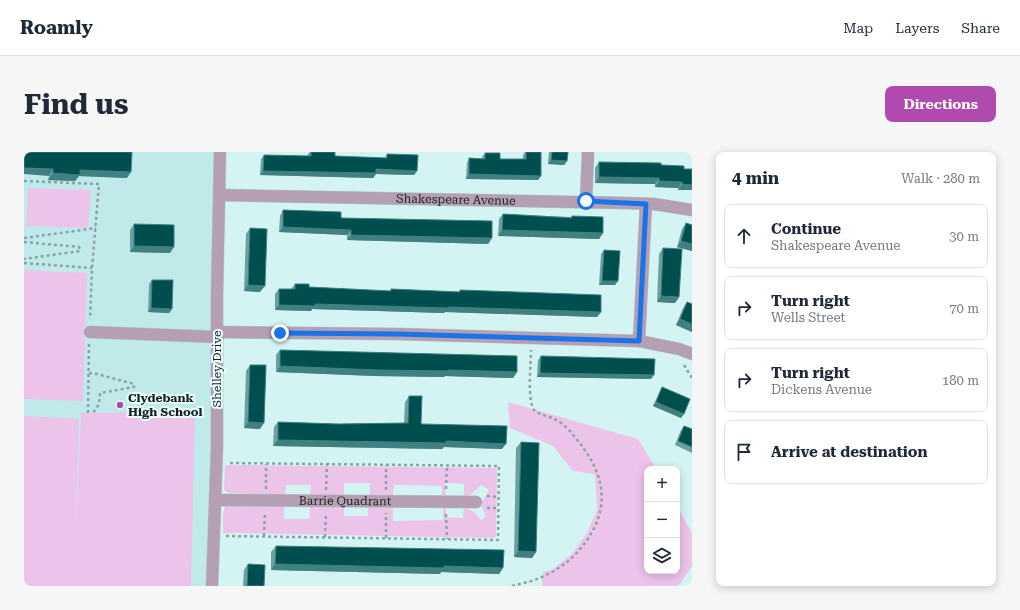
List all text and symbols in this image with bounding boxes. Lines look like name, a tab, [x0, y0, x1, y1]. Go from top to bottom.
text: Roamly	[20, 16, 93, 39]
text: Map	[843, 20, 873, 36]
text: Layers	[895, 20, 939, 36]
text: Share	[961, 20, 1000, 36]
button: Directions	[885, 86, 996, 122]
text: Find us	[24, 88, 128, 121]
text: 4 min	[732, 168, 779, 188]
text: Walk · 280 m	[901, 171, 980, 186]
street label: Shakespeare Avenue	[396, 191, 516, 208]
route start	[577, 192, 595, 210]
text: Continue	[771, 220, 841, 238]
icon: ahead	[733, 225, 755, 247]
text: 30 m	[949, 229, 979, 244]
text: Shakespeare Avenue	[771, 238, 901, 253]
text: Turn right	[771, 292, 850, 310]
icon: right	[733, 297, 755, 319]
text: 70 m	[949, 301, 979, 316]
text: Wells Street	[771, 310, 845, 325]
route end	[271, 324, 289, 342]
street label: Shelley Drive	[210, 330, 224, 408]
text: Turn right	[771, 364, 850, 382]
icon: right	[733, 369, 755, 391]
text: 180 m	[942, 373, 979, 388]
text: Dickens Avenue	[771, 382, 872, 397]
place label: Clydebank High School	[128, 391, 203, 419]
marker: Clydebank High School	[115, 400, 125, 410]
icon: arrive	[733, 441, 755, 463]
text: Arrive at destination	[771, 443, 927, 461]
map controls	[644, 466, 680, 574]
button: +	[644, 466, 680, 502]
street label: Barrie Quadrant	[299, 494, 392, 508]
button: −	[644, 502, 680, 538]
button: layers	[644, 538, 680, 574]

